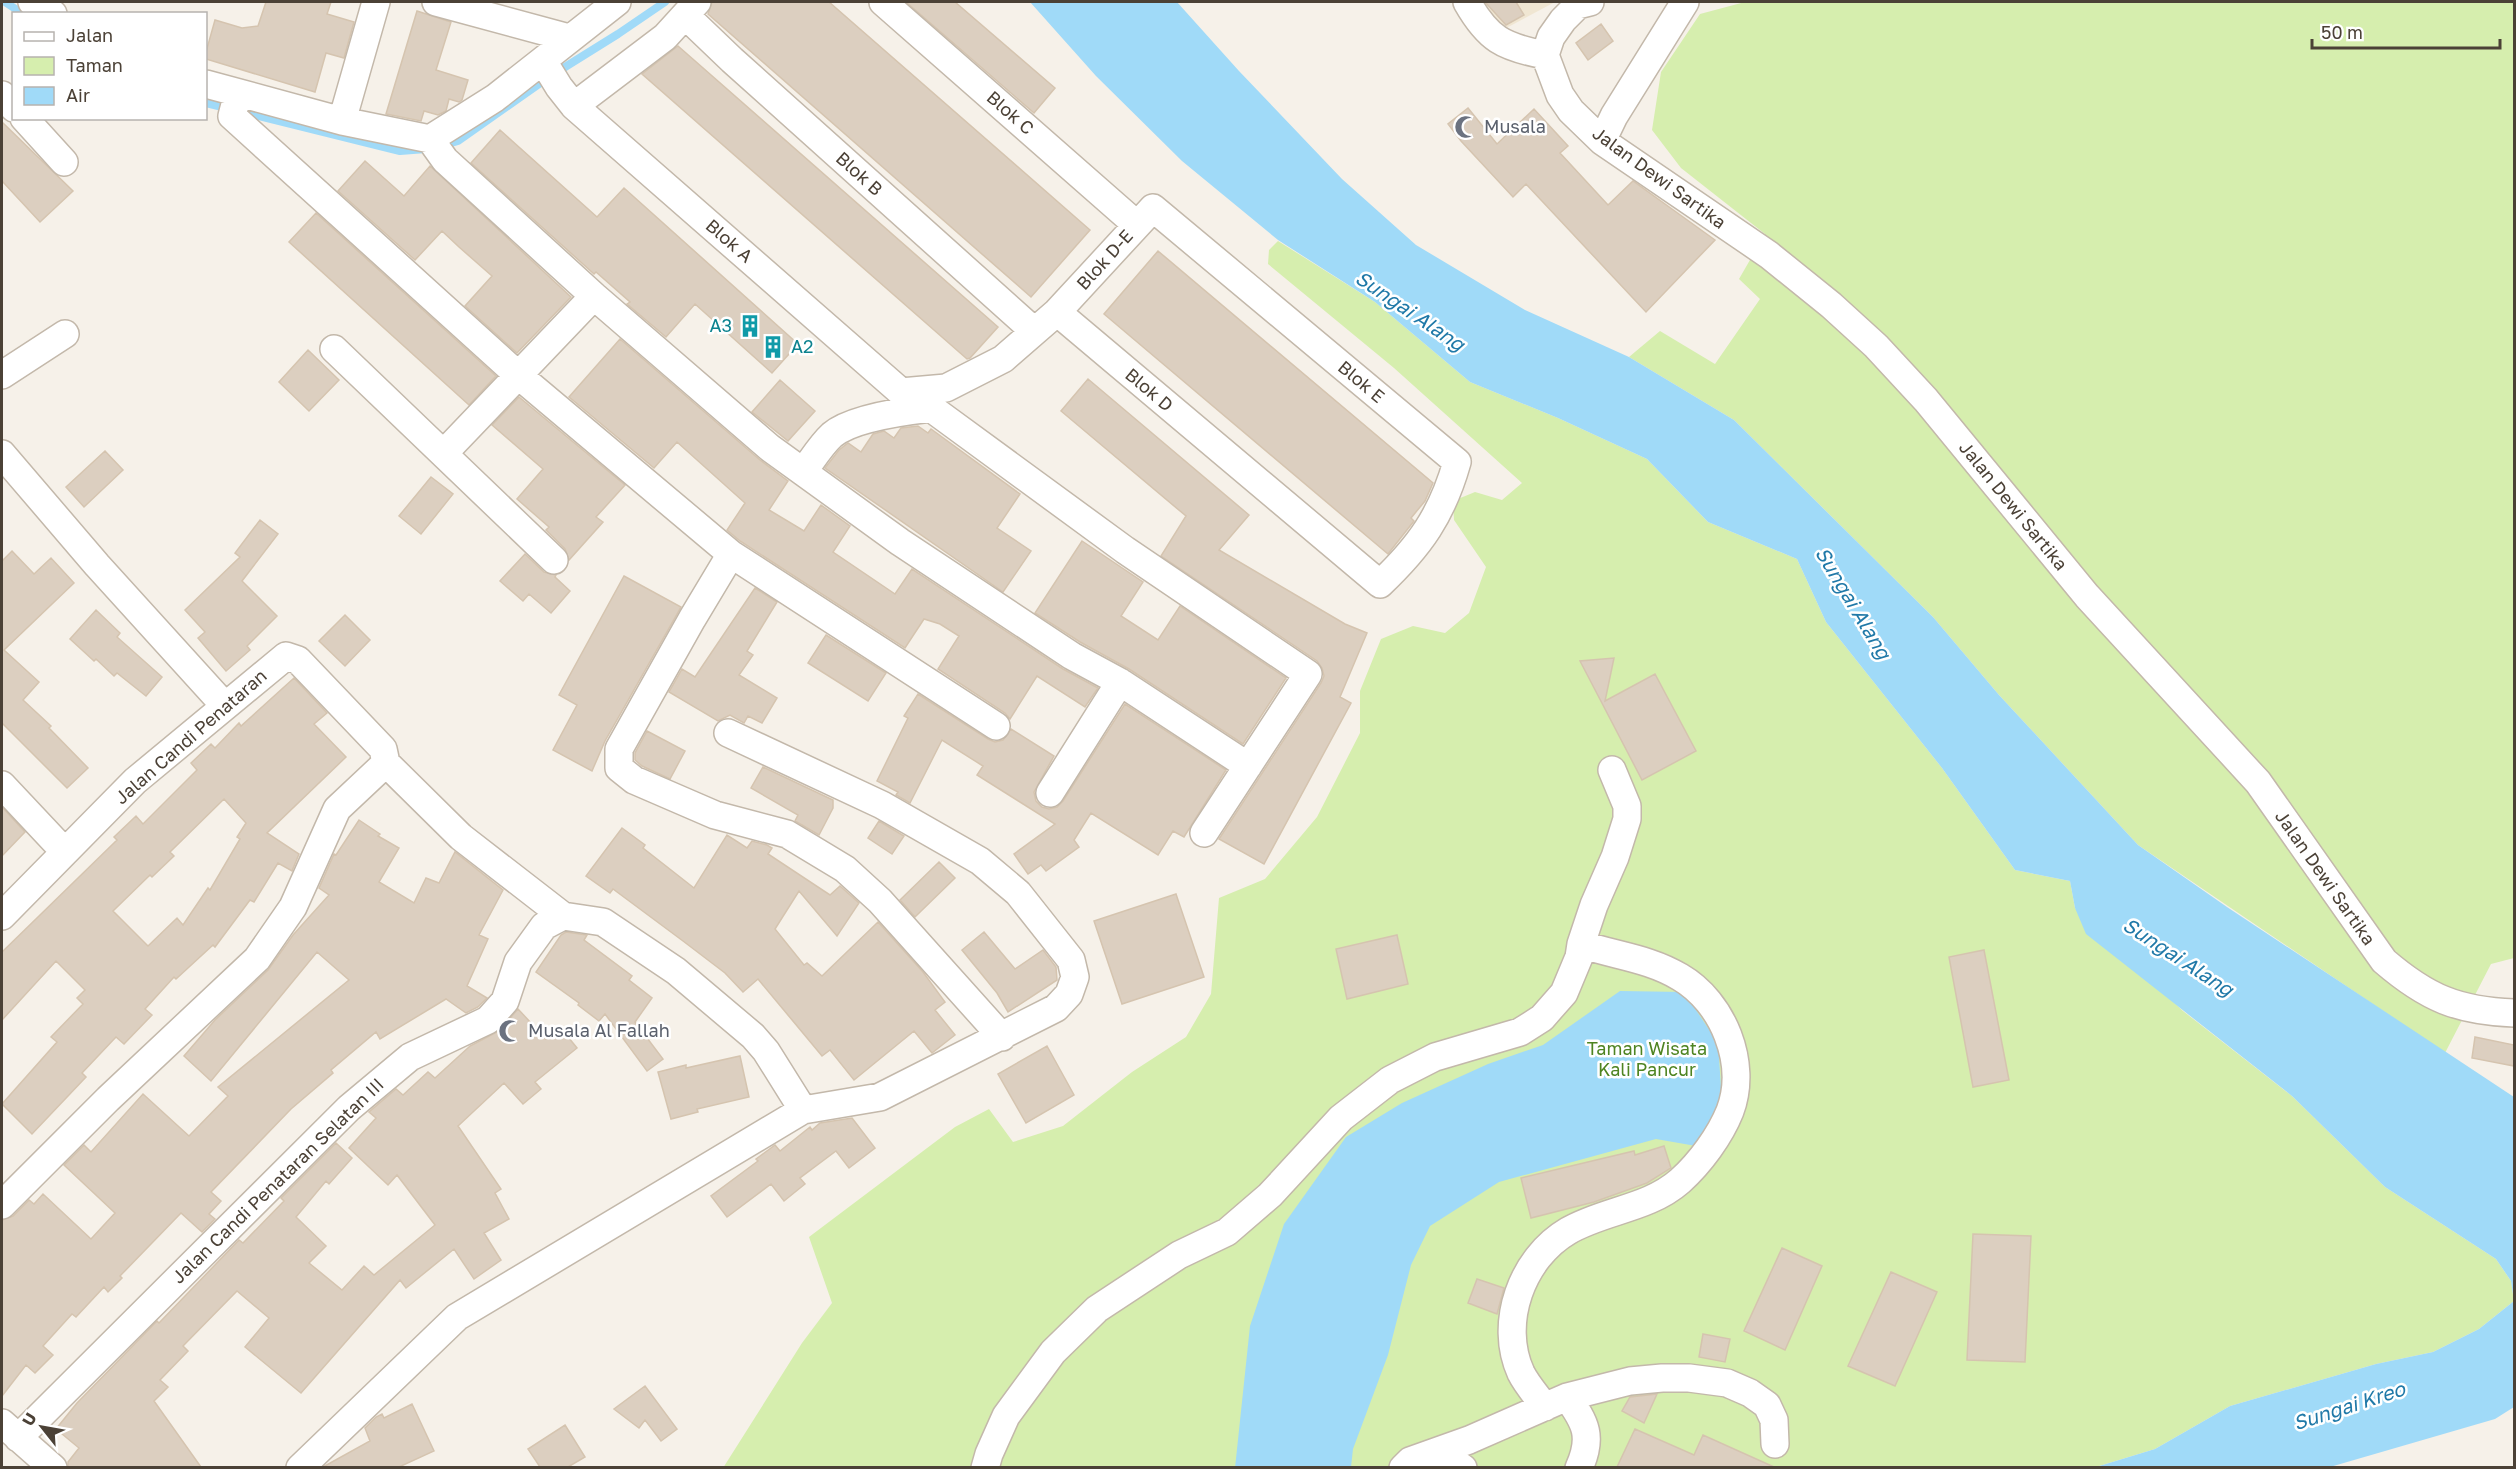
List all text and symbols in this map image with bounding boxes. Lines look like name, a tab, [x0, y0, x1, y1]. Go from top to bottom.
legend	[12, 12, 207, 120]
scale bar	[2312, 12, 2500, 50]
text: 50 m	[2321, 21, 2363, 43]
text: Jalan	[66, 24, 113, 46]
text: Taman	[66, 54, 123, 76]
text: Air	[66, 84, 90, 106]
street label: Blok C	[983, 86, 1039, 139]
mosque icon: Musala	[1453, 114, 1479, 140]
place label: Musala	[1484, 115, 1546, 137]
street label: Jalan Dewi Sartika	[1589, 121, 1731, 233]
street label: Blok B	[832, 147, 888, 200]
street label: Blok A	[702, 214, 758, 267]
street label: Blok D-E	[1071, 225, 1137, 294]
water label: Sungai Alang	[1351, 265, 1471, 357]
building icon: A3	[737, 313, 763, 339]
place label: A3	[709, 314, 732, 336]
building icon: A2	[760, 334, 786, 360]
place label: A2	[791, 335, 814, 357]
street label: Blok E	[1334, 355, 1389, 407]
street label: Blok D	[1121, 363, 1178, 416]
street label: Jalan Dewi Sartika	[1955, 436, 2073, 574]
water label: Sungai Alang	[1810, 542, 1898, 665]
street label: Jalan Candi Penataran	[110, 664, 271, 808]
street label: Jalan Dewi Sartika	[2271, 806, 2381, 949]
water label: Sungai Alang	[2118, 912, 2240, 1002]
mosque icon: Musala Al Fallah	[497, 1018, 523, 1044]
place label: Musala Al Fallah	[528, 1019, 670, 1041]
park label: Taman Wisata Kali Pancur	[1587, 1037, 1707, 1080]
street label: Jalan Candi Penataran Selatan III	[167, 1073, 388, 1288]
water label: Sungai Kreo	[2290, 1375, 2409, 1435]
north arrow	[12, 1397, 72, 1457]
text: U	[18, 1409, 41, 1429]

